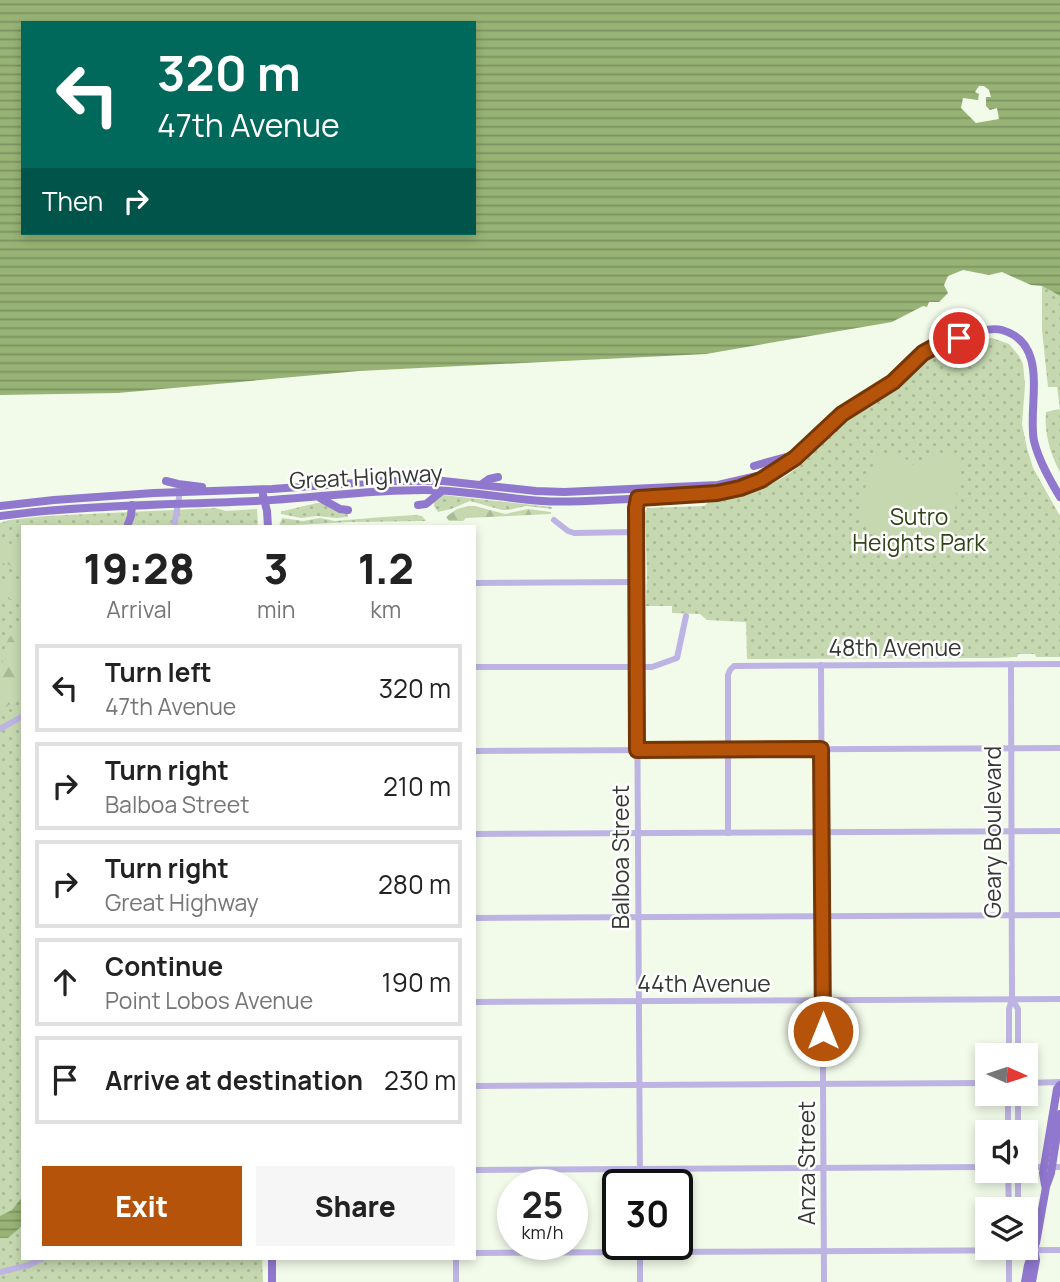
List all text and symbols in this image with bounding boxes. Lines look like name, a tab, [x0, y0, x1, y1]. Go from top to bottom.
text: 320 m	[157, 39, 301, 106]
icon: left	[42, 49, 133, 140]
text: 47th Avenue	[157, 103, 340, 147]
icon: right	[117, 182, 155, 220]
text: Then	[42, 183, 103, 219]
pin	[929, 308, 989, 368]
icon: arrive	[940, 319, 978, 357]
street label: Great Highway	[288, 456, 444, 496]
park label: Sutro Heights Park	[852, 500, 986, 558]
text: 19:28	[83, 539, 195, 597]
text: 3	[264, 539, 289, 597]
text: 1.2	[358, 539, 414, 597]
text: Arrival	[106, 593, 172, 625]
text: min	[257, 593, 296, 625]
text: km	[370, 593, 401, 625]
street label: 48th Avenue	[828, 631, 962, 663]
text: Turn left	[105, 654, 212, 690]
icon: left	[46, 669, 84, 707]
text: 320 m	[379, 670, 451, 706]
text: 47th Avenue	[105, 690, 236, 722]
street label: Geary Boulevard	[976, 746, 1008, 918]
text: Turn right	[105, 752, 229, 788]
icon: right	[46, 767, 84, 805]
text: 210 m	[383, 768, 451, 804]
street label: Balboa Street	[604, 785, 636, 929]
text: Balboa Street	[105, 788, 249, 820]
text: Turn right	[105, 850, 229, 886]
icon: right	[46, 865, 84, 903]
text: 280 m	[378, 866, 451, 902]
text: Great Highway	[105, 886, 259, 918]
text: Continue	[105, 948, 223, 984]
icon: ahead	[46, 963, 84, 1001]
text: 190 m	[382, 964, 451, 1000]
street label: 44th Avenue	[637, 967, 771, 999]
text: Point Lobos Avenue	[105, 984, 313, 1016]
position arrow	[786, 994, 860, 1068]
north arrow	[975, 1043, 1038, 1106]
map controls	[975, 1043, 1038, 1260]
icon: arrive	[46, 1061, 84, 1099]
text: Arrive at destination	[105, 1062, 363, 1098]
text: 230 m	[384, 1062, 456, 1098]
street label: Anza Street	[790, 1101, 822, 1225]
button: sound	[975, 1120, 1038, 1183]
button: Exit	[42, 1166, 242, 1246]
button: Share	[256, 1166, 455, 1246]
speed limit sign: 30	[602, 1169, 693, 1260]
text: 25	[522, 1181, 563, 1229]
button: layers	[975, 1197, 1038, 1260]
text: km/h	[522, 1220, 563, 1244]

